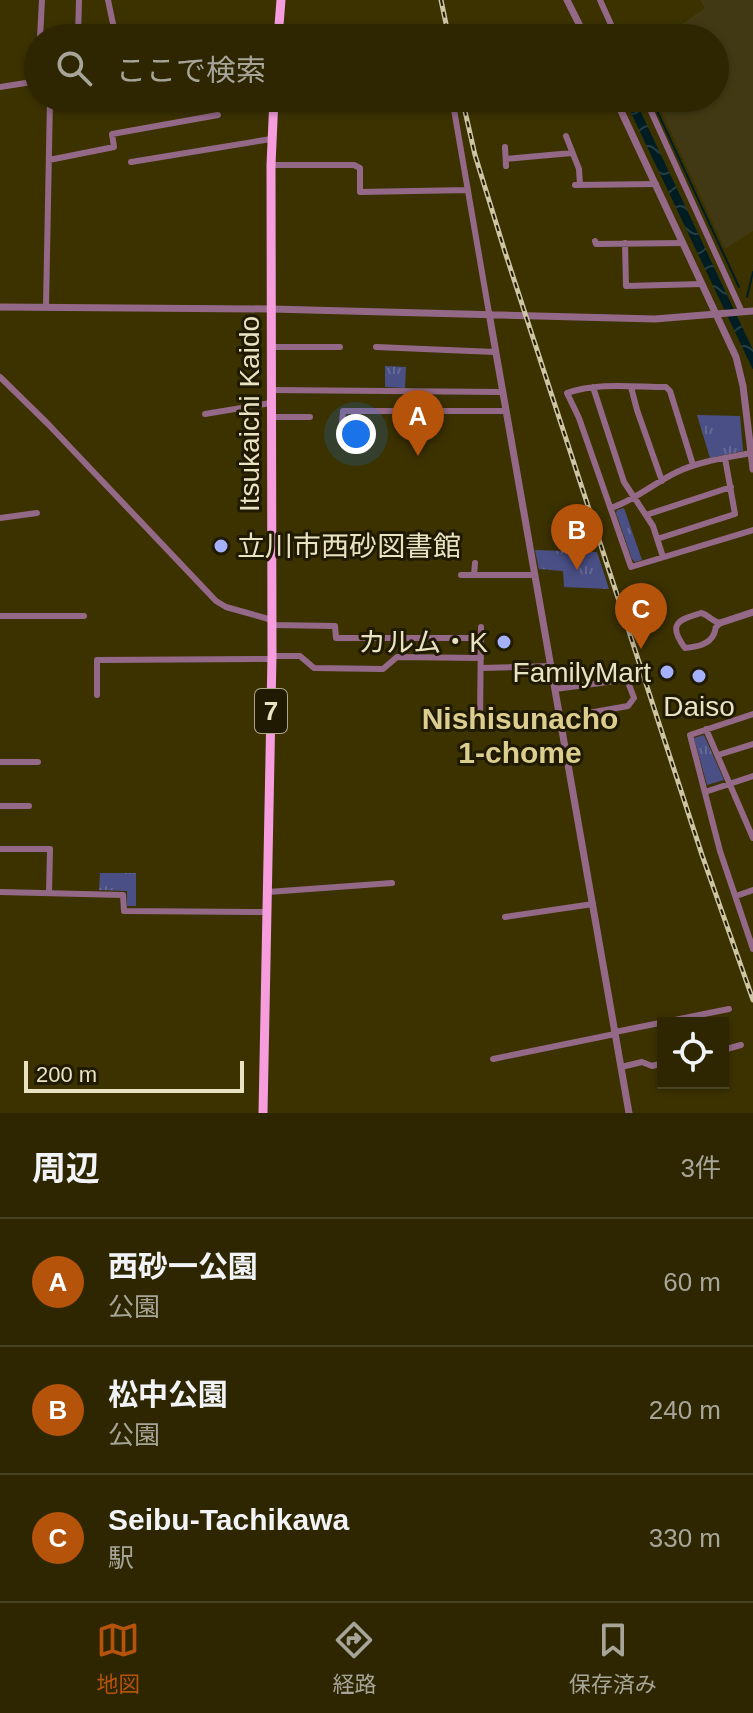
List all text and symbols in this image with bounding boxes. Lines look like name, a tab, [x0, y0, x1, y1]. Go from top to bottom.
search box	[24, 24, 729, 112]
icon: search	[52, 46, 96, 90]
text: ここで検索	[116, 54, 266, 87]
street label: Itsukaichi Kaido	[234, 316, 265, 512]
pin: A	[392, 390, 444, 456]
your location	[336, 414, 376, 454]
pin: B	[551, 504, 603, 570]
place label: 立川市西砂図書館	[237, 531, 461, 562]
marker: 立川市西砂図書館	[212, 537, 230, 555]
pin: C	[615, 583, 667, 649]
place label: カルム・K	[358, 627, 488, 658]
marker: カルム・K	[495, 633, 513, 651]
place label: FamilyMart	[513, 657, 651, 688]
marker: FamilyMart	[658, 663, 676, 681]
marker: Daiso	[690, 667, 708, 685]
road number: 7	[255, 689, 287, 733]
place label: Daiso	[663, 691, 735, 722]
district label: Nishisunacho 1-chome	[422, 702, 618, 769]
map controls	[657, 1017, 729, 1089]
button: locate	[657, 1017, 729, 1089]
scale bar	[24, 1057, 244, 1093]
text: 200 m	[36, 1062, 97, 1087]
text: 周辺	[32, 1149, 100, 1187]
text: 3件	[681, 1153, 721, 1183]
text: 西砂一公園	[108, 1250, 258, 1283]
text: A	[49, 1267, 67, 1297]
text: 60 m	[663, 1267, 721, 1297]
text: 公園	[108, 1292, 160, 1322]
text: 松中公園	[108, 1378, 228, 1411]
text: B	[49, 1395, 67, 1425]
text: 240 m	[649, 1395, 721, 1425]
text: 公園	[108, 1420, 160, 1450]
text: Seibu-Tachikawa	[108, 1503, 349, 1536]
text: C	[49, 1523, 67, 1553]
text: 330 m	[649, 1523, 721, 1553]
text: 駅	[108, 1543, 134, 1573]
tab: 地図	[96, 1618, 140, 1698]
tab: 経路	[332, 1618, 377, 1698]
tab: 保存済み	[569, 1618, 657, 1698]

